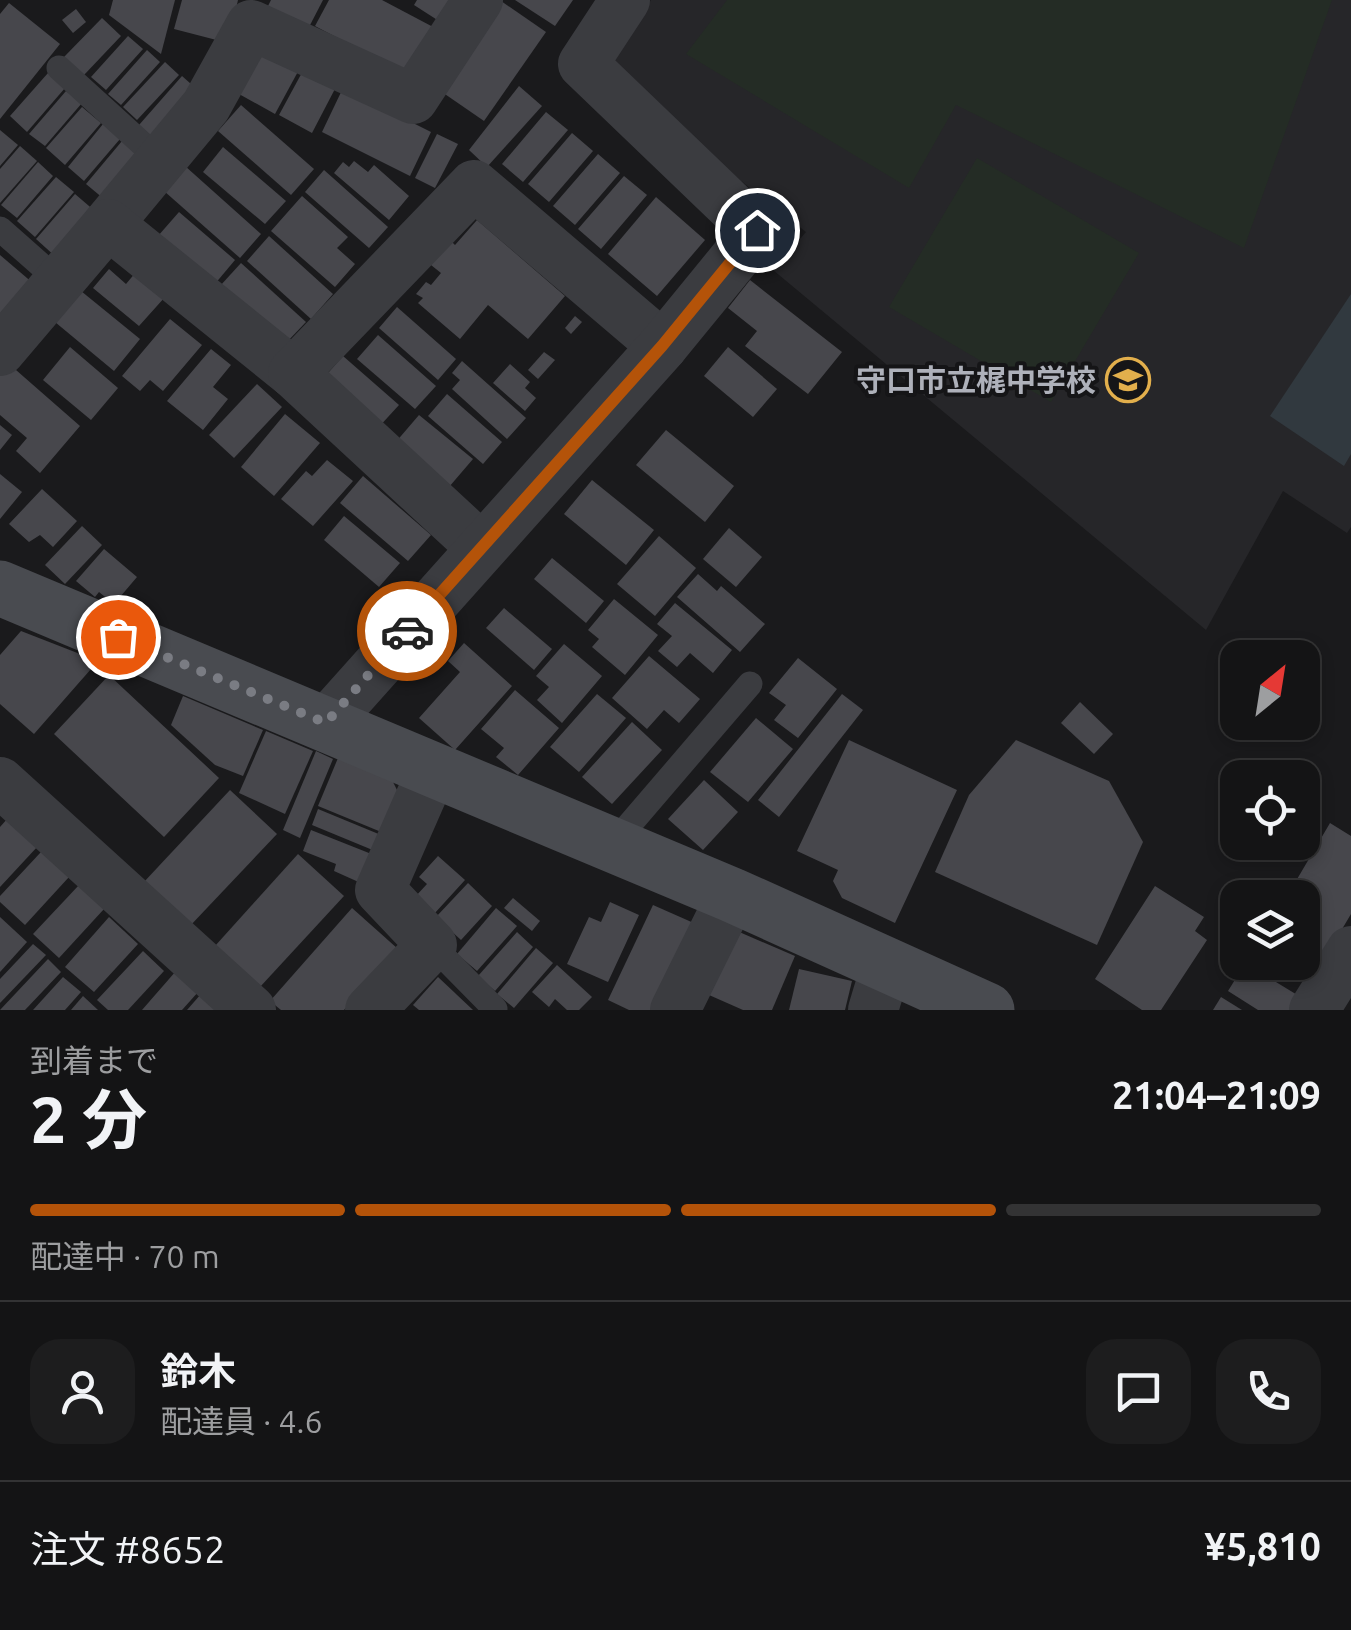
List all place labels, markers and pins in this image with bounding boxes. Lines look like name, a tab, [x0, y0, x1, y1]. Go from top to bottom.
pin	[715, 188, 800, 273]
school or university icon: 守口市立梶中学校	[1105, 357, 1151, 403]
place label: 守口市立梶中学校	[856, 363, 1096, 397]
pin	[76, 595, 161, 680]

